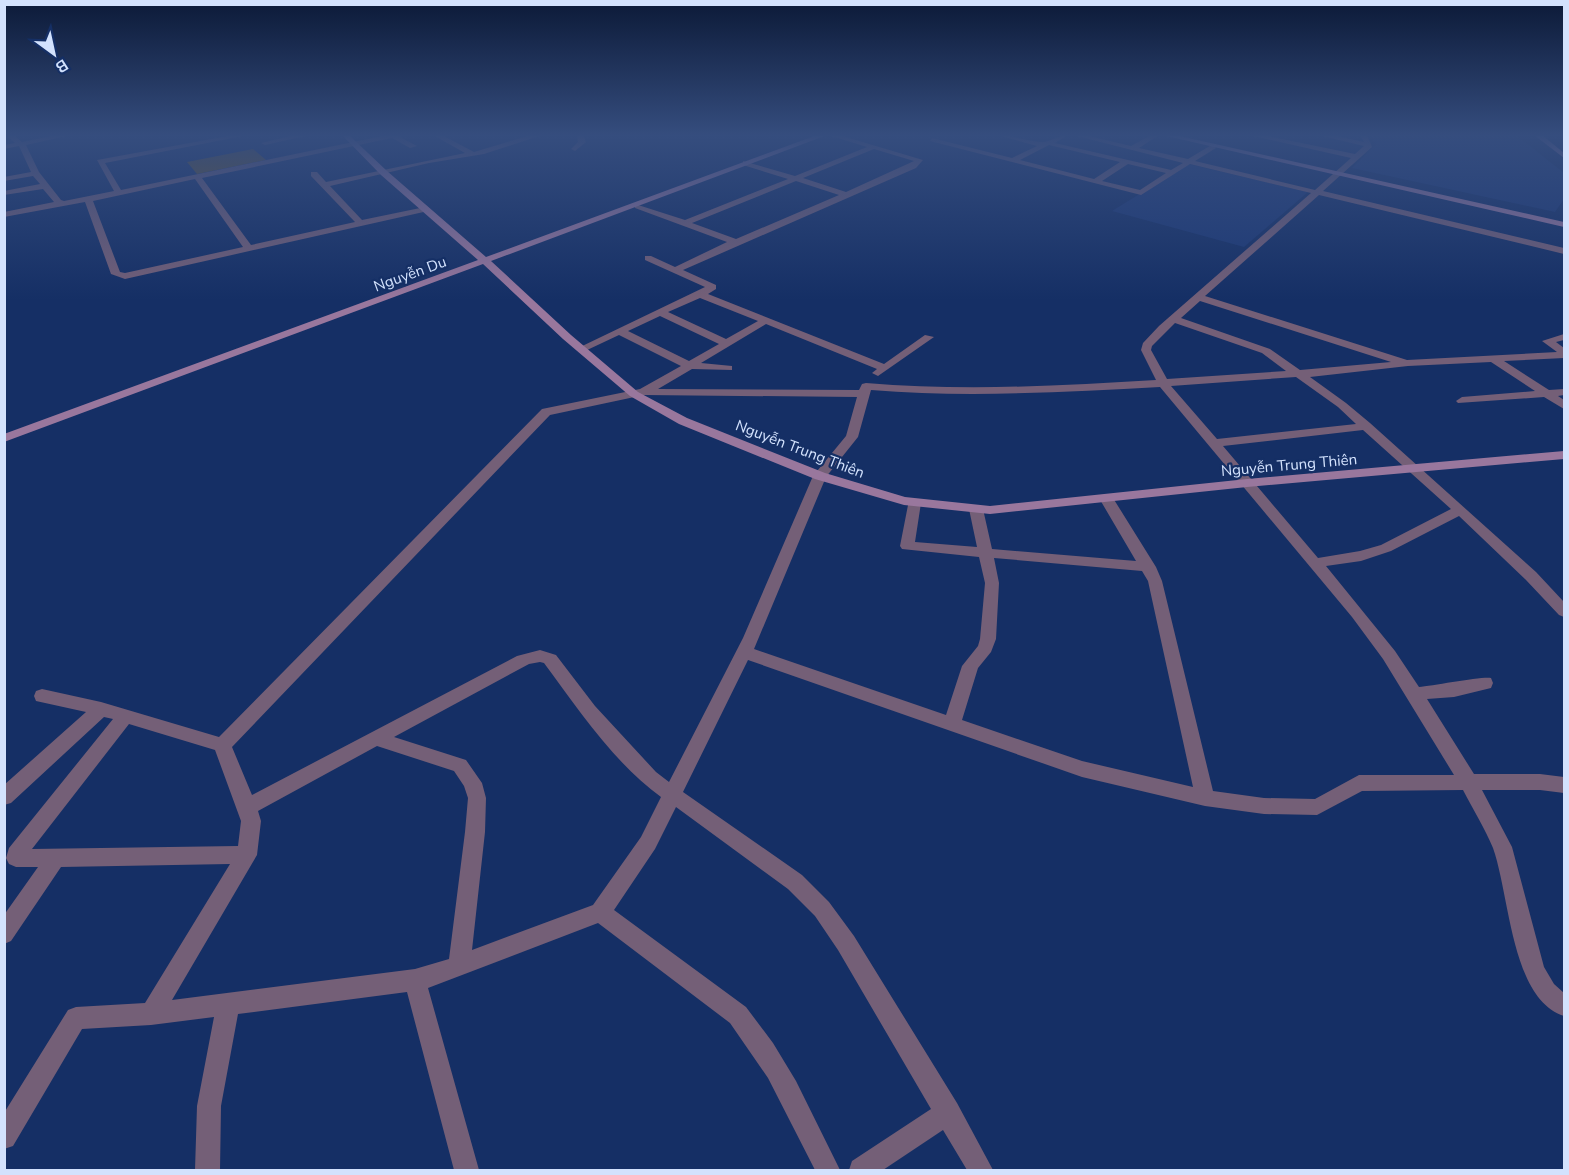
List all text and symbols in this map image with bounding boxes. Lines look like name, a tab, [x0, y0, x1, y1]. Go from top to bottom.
north arrow	[24, 24, 84, 84]
text: B	[51, 54, 72, 78]
street label: Nguyễn Du	[371, 252, 449, 296]
street label: Nguyễn Trung Thiên	[733, 415, 867, 483]
street label: Nguyễn Trung Thiên	[1220, 449, 1358, 481]

